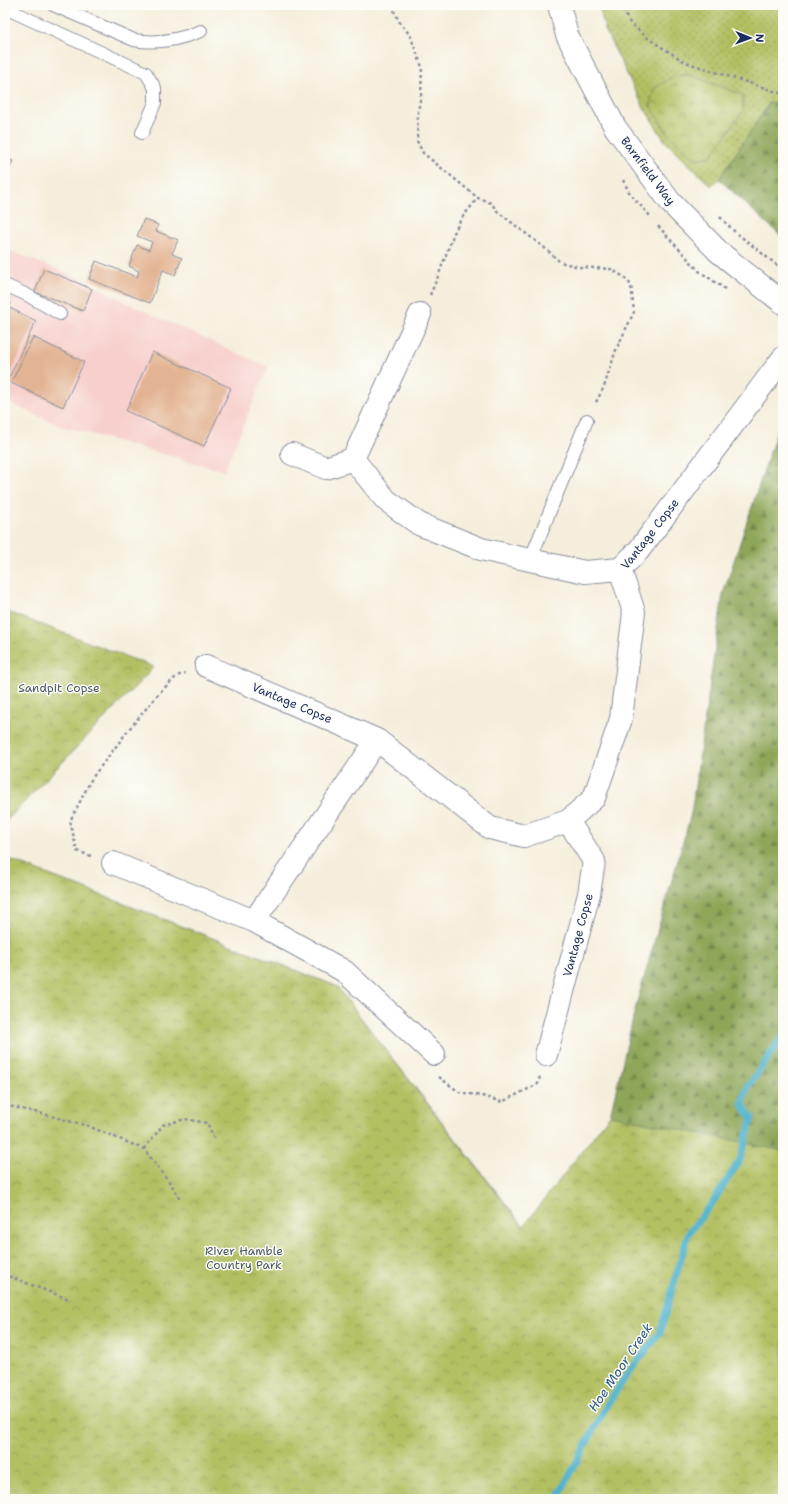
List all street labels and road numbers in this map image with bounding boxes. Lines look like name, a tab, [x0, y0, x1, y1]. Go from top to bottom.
street label: Barnfield Way	[617, 134, 679, 209]
street label: Vantage Copse	[617, 495, 683, 573]
street label: Vantage Copse	[249, 679, 335, 727]
street label: Vantage Copse	[559, 891, 597, 978]

